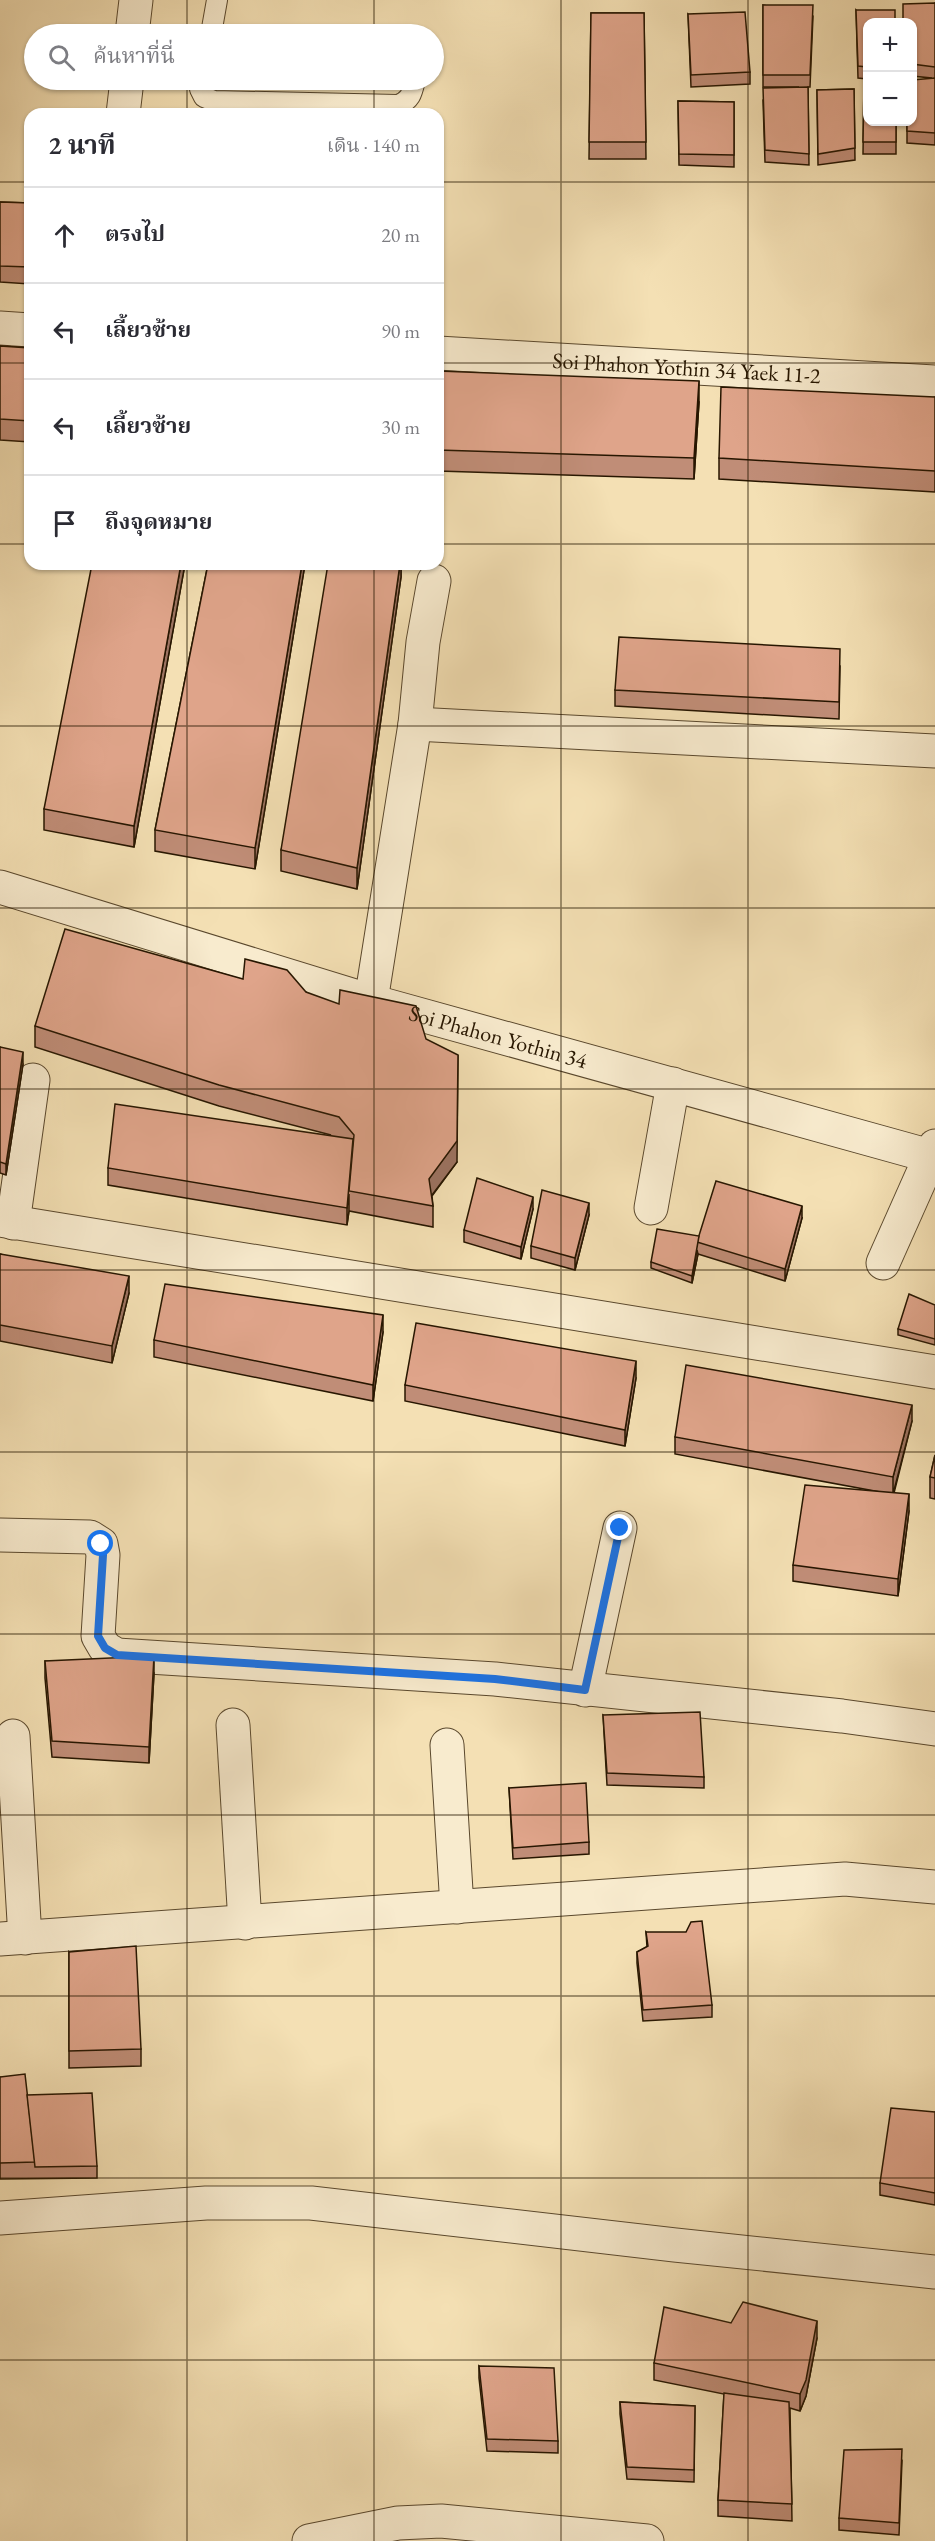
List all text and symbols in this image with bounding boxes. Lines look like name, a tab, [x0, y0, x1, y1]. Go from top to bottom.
map controls	[863, 18, 917, 126]
button: +	[863, 18, 917, 72]
search box	[24, 24, 444, 90]
icon: search	[45, 41, 78, 74]
text: ค้นหาที่นี่	[93, 41, 175, 70]
button: −	[863, 72, 917, 126]
text: 2 นาที	[48, 128, 115, 162]
text: เดิน · 140 m	[327, 132, 420, 158]
icon: ahead	[48, 219, 81, 252]
text: ตรงไป	[105, 219, 165, 248]
text: 20 m	[381, 222, 420, 248]
icon: left	[48, 315, 81, 348]
text: เลี้ยวซ้าย	[105, 315, 191, 344]
text: 90 m	[381, 318, 420, 344]
street label: Soi Phahon Yothin 34 Yaek 11-2	[552, 345, 822, 390]
icon: left	[48, 411, 81, 444]
text: เลี้ยวซ้าย	[105, 411, 191, 440]
text: 30 m	[381, 414, 420, 440]
icon: arrive	[48, 507, 81, 540]
text: ถึงจุดหมาย	[105, 507, 212, 536]
street label: Soi Phahon Yothin 34	[406, 998, 591, 1075]
route end	[606, 1514, 632, 1540]
route start	[87, 1530, 113, 1556]

